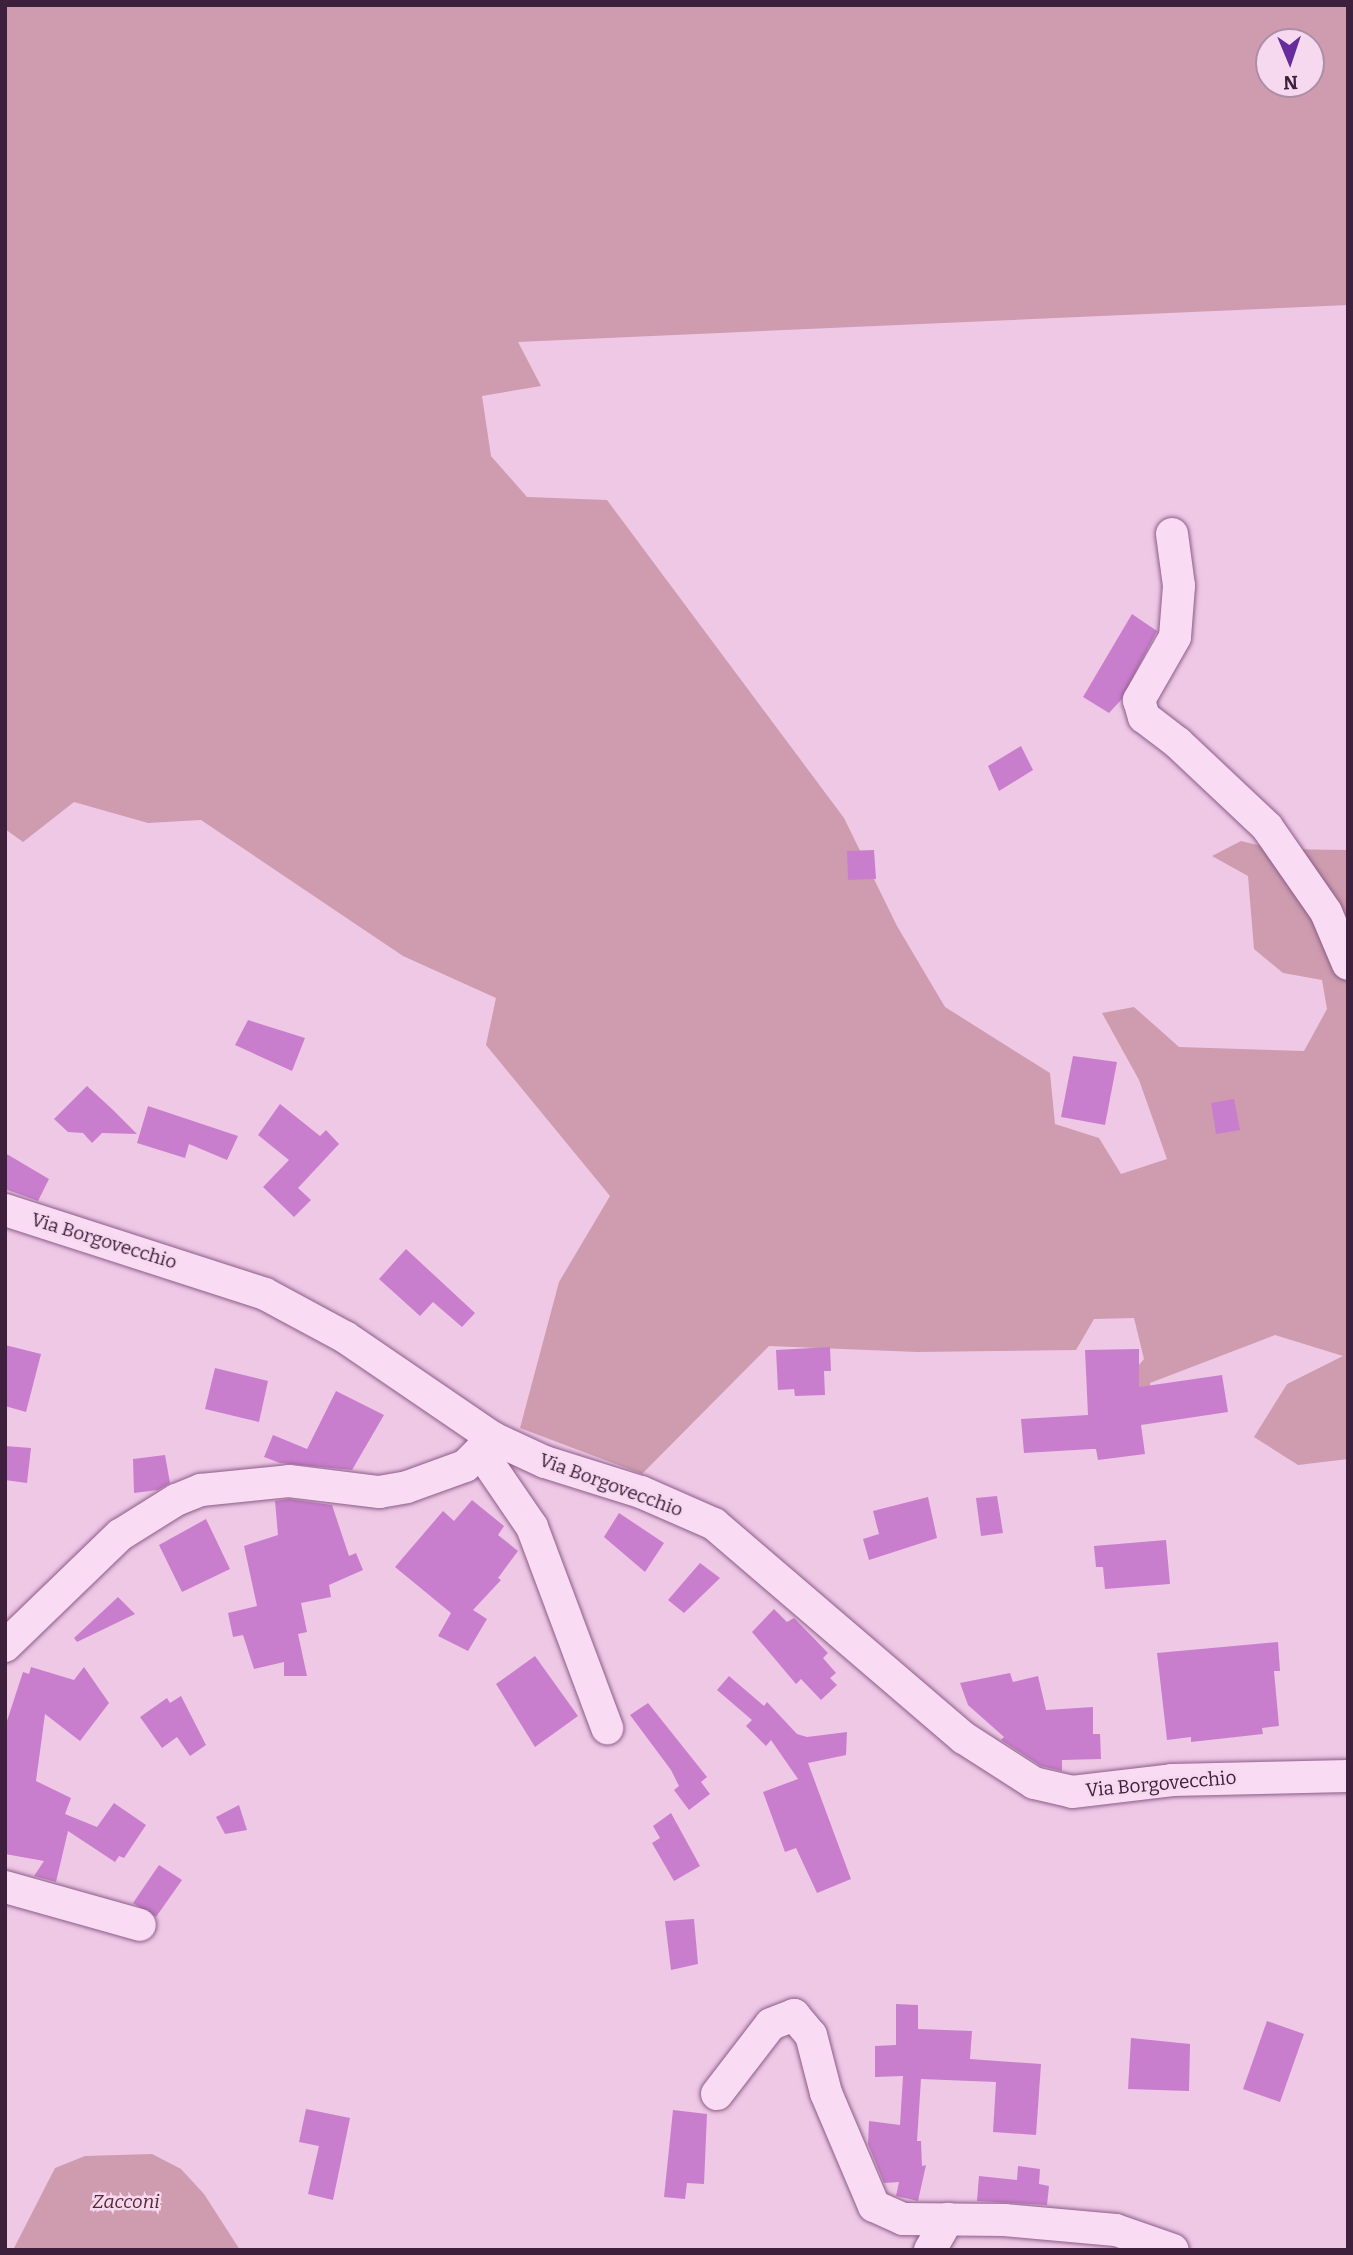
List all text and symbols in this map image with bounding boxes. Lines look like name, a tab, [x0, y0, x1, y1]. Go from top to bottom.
north arrow	[1255, 28, 1325, 98]
text: N	[1283, 71, 1298, 94]
street label: Via Borgovecchio	[28, 1208, 180, 1274]
street label: Via Borgovecchio	[536, 1448, 686, 1522]
street label: Via Borgovecchio	[1085, 1766, 1237, 1802]
park label: Zacconi	[92, 2191, 160, 2213]

